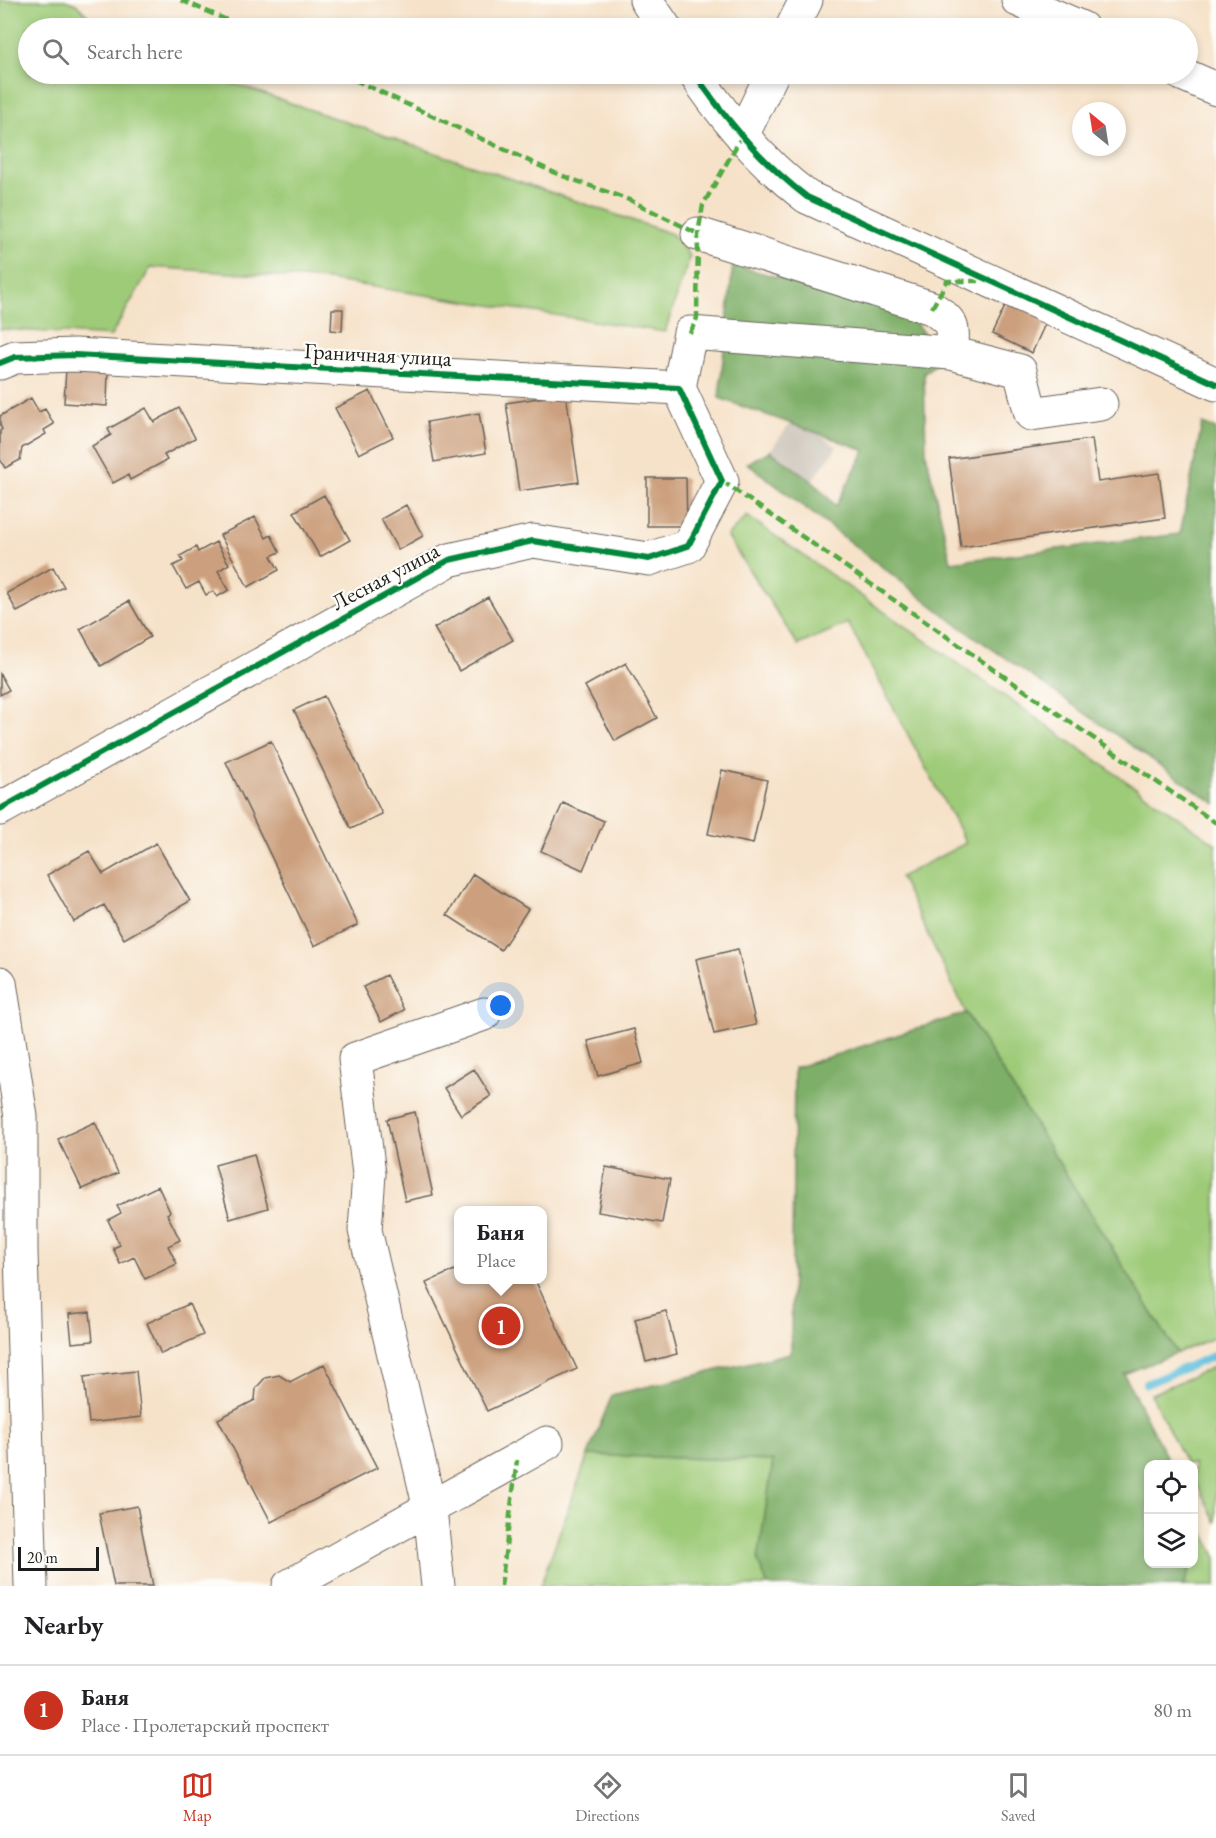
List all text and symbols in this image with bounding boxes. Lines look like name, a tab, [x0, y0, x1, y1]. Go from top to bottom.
search box	[18, 18, 1198, 84]
icon: search	[39, 35, 72, 68]
text: Search here	[87, 37, 182, 66]
north arrow	[1072, 102, 1126, 156]
street label: Граничная улица	[303, 336, 453, 373]
street label: Лесная улица	[326, 536, 445, 617]
your location	[486, 991, 515, 1020]
popup	[454, 1206, 547, 1284]
text: Баня	[476, 1218, 525, 1247]
text: Place	[476, 1247, 516, 1273]
pin: 1	[482, 1304, 520, 1348]
map controls	[1144, 1460, 1198, 1568]
button: locate	[1144, 1460, 1198, 1514]
button: layers	[1144, 1514, 1198, 1568]
scale bar	[18, 1544, 99, 1572]
text: 20 m	[27, 1547, 58, 1568]
text: Nearby	[24, 1608, 104, 1642]
text: Баня	[81, 1683, 129, 1712]
text: 1	[38, 1697, 49, 1723]
text: 80 m	[1153, 1697, 1192, 1723]
text: Place · Пролетарский проспект	[81, 1712, 329, 1738]
tab: Map	[181, 1769, 214, 1826]
tab: Directions	[575, 1769, 640, 1826]
tab: Saved	[1001, 1769, 1035, 1826]

